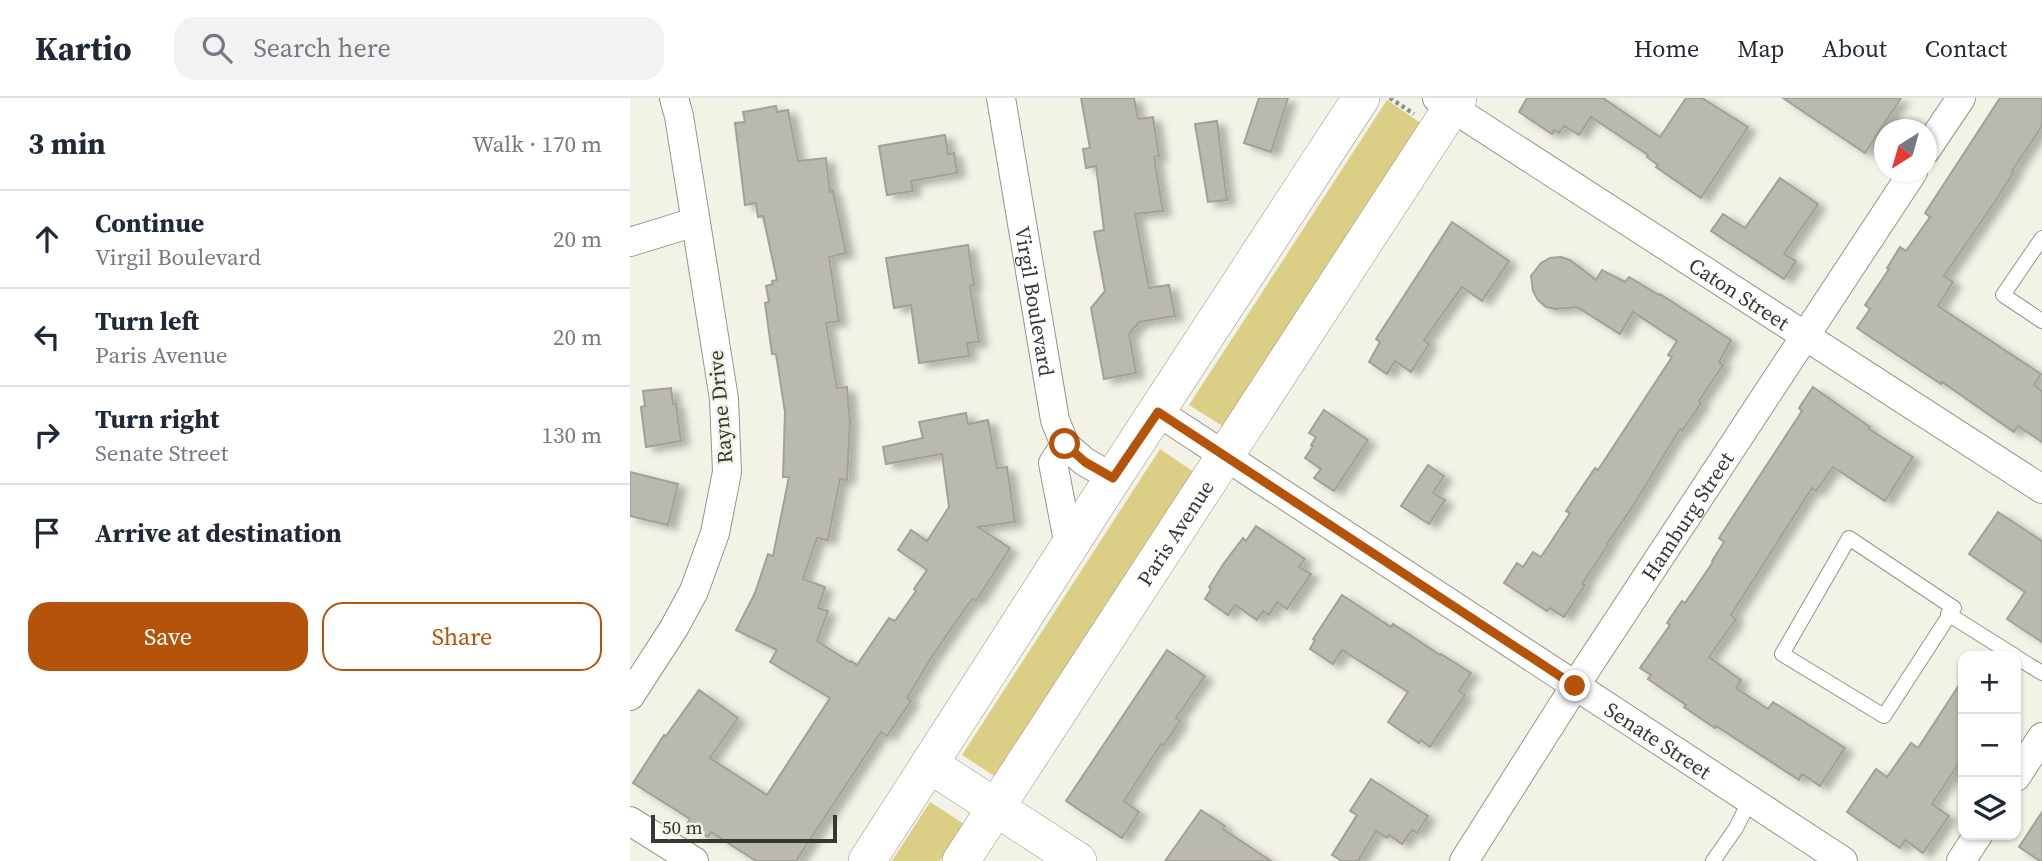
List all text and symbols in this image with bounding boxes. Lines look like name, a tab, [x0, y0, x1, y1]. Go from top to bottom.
search box	[174, 17, 664, 80]
text: Kartio	[35, 26, 132, 71]
icon: search	[198, 29, 236, 67]
text: Search here	[254, 30, 391, 66]
text: Home	[1634, 32, 1699, 65]
text: Map	[1737, 32, 1784, 65]
text: About	[1822, 32, 1887, 65]
text: Contact	[1925, 32, 2007, 65]
north arrow	[1874, 119, 1937, 182]
text: 3 min	[28, 123, 106, 164]
text: Walk · 170 m	[472, 128, 602, 160]
text: Continue	[95, 205, 204, 241]
icon: ahead	[28, 220, 66, 258]
text: 20 m	[553, 223, 602, 255]
street label: Virgil Boulevard	[1008, 224, 1062, 379]
text: Virgil Boulevard	[95, 241, 261, 273]
street label: Caton Street	[1683, 250, 1795, 337]
text: Turn left	[95, 303, 199, 339]
icon: left	[28, 318, 66, 356]
text: 20 m	[553, 321, 602, 353]
text: Paris Avenue	[95, 339, 228, 371]
street label: Rayne Drive	[701, 349, 739, 465]
text: Turn right	[95, 401, 219, 437]
icon: right	[28, 416, 66, 454]
text: 130 m	[541, 419, 602, 451]
route start	[1049, 428, 1080, 459]
text: Senate Street	[95, 437, 228, 469]
street label: Hamburg Street	[1634, 446, 1740, 586]
street label: Paris Avenue	[1130, 474, 1220, 591]
icon: arrive	[28, 514, 66, 552]
text: Arrive at destination	[95, 515, 342, 551]
button: Save	[28, 602, 308, 671]
button: Share	[322, 602, 602, 671]
map controls	[1958, 651, 2021, 840]
button: +	[1958, 651, 2021, 714]
route end	[1559, 670, 1590, 701]
street label: Senate Street	[1599, 694, 1717, 785]
button: −	[1958, 714, 2021, 777]
button: layers	[1958, 777, 2021, 840]
scale bar	[651, 812, 836, 844]
text: 50 m	[662, 814, 703, 840]

